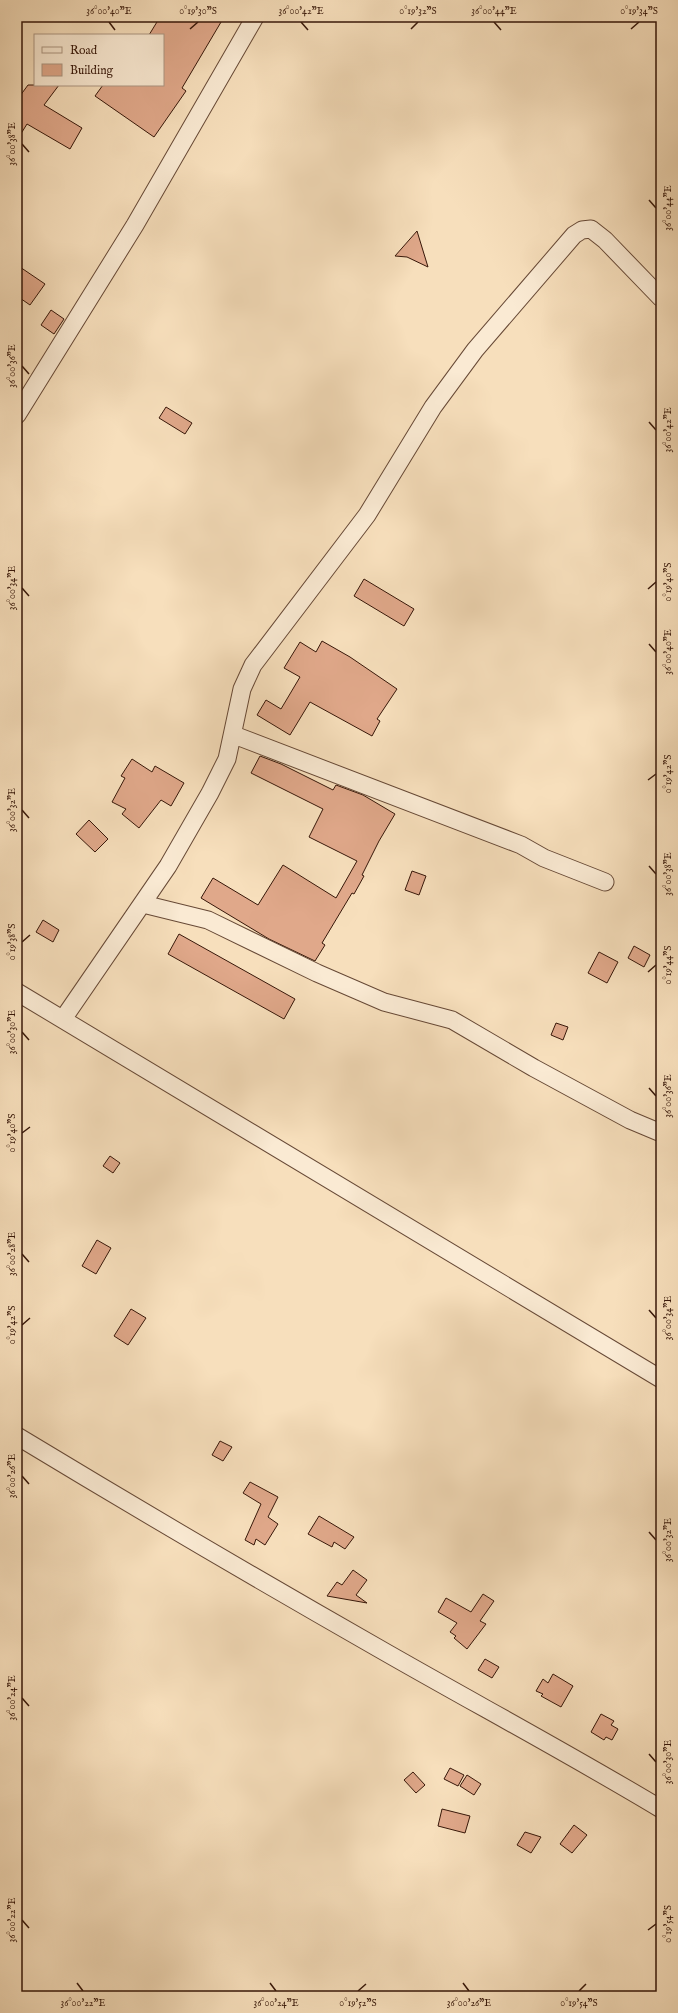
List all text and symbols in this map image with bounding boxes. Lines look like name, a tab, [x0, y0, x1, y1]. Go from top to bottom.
text: 36°00'40"E	[86, 5, 132, 18]
text: 0°19'30"S	[179, 5, 217, 18]
text: 36°00'42"E	[278, 5, 324, 18]
text: 0°19'32"S	[399, 5, 437, 18]
text: 36°00'44"E	[471, 5, 517, 18]
text: 0°19'34"S	[620, 5, 658, 18]
legend	[34, 34, 164, 86]
text: Road	[70, 43, 98, 58]
text: Building	[70, 63, 114, 78]
text: 36°00'38"E	[6, 122, 19, 166]
text: 36°00'44"E	[662, 185, 675, 231]
text: 36°00'36"E	[6, 344, 19, 388]
text: 36°00'42"E	[662, 407, 675, 453]
text: 0°19'40"S	[662, 563, 675, 601]
text: 36°00'34"E	[6, 566, 19, 610]
text: 36°00'40"E	[662, 629, 675, 675]
text: 0°19'42"S	[662, 755, 675, 793]
text: 36°00'32"E	[6, 788, 19, 832]
text: 36°00'38"E	[662, 852, 675, 896]
text: 0°19'38"S	[6, 924, 19, 960]
text: 0°19'44"S	[662, 946, 675, 984]
text: 36°00'30"E	[6, 1010, 19, 1054]
text: 36°00'36"E	[662, 1074, 675, 1118]
text: 0°19'40"S	[6, 1114, 19, 1152]
text: 36°00'28"E	[6, 1232, 19, 1276]
text: 36°00'34"E	[662, 1296, 675, 1340]
text: 0°19'42"S	[6, 1306, 19, 1344]
text: 36°00'26"E	[6, 1454, 19, 1498]
text: 36°00'32"E	[662, 1518, 675, 1562]
text: 36°00'24"E	[6, 1675, 19, 1721]
text: 36°00'30"E	[662, 1740, 675, 1784]
text: 36°00'22"E	[6, 1897, 19, 1943]
text: 0°19'54"S	[662, 1905, 675, 1943]
text: 36°00'22"E	[61, 1997, 106, 2010]
text: 36°00'24"E	[253, 1997, 299, 2010]
text: 0°19'52"S	[339, 1997, 377, 2010]
text: 36°00'26"E	[447, 1997, 491, 2010]
text: 0°19'54"S	[560, 1997, 598, 2010]

